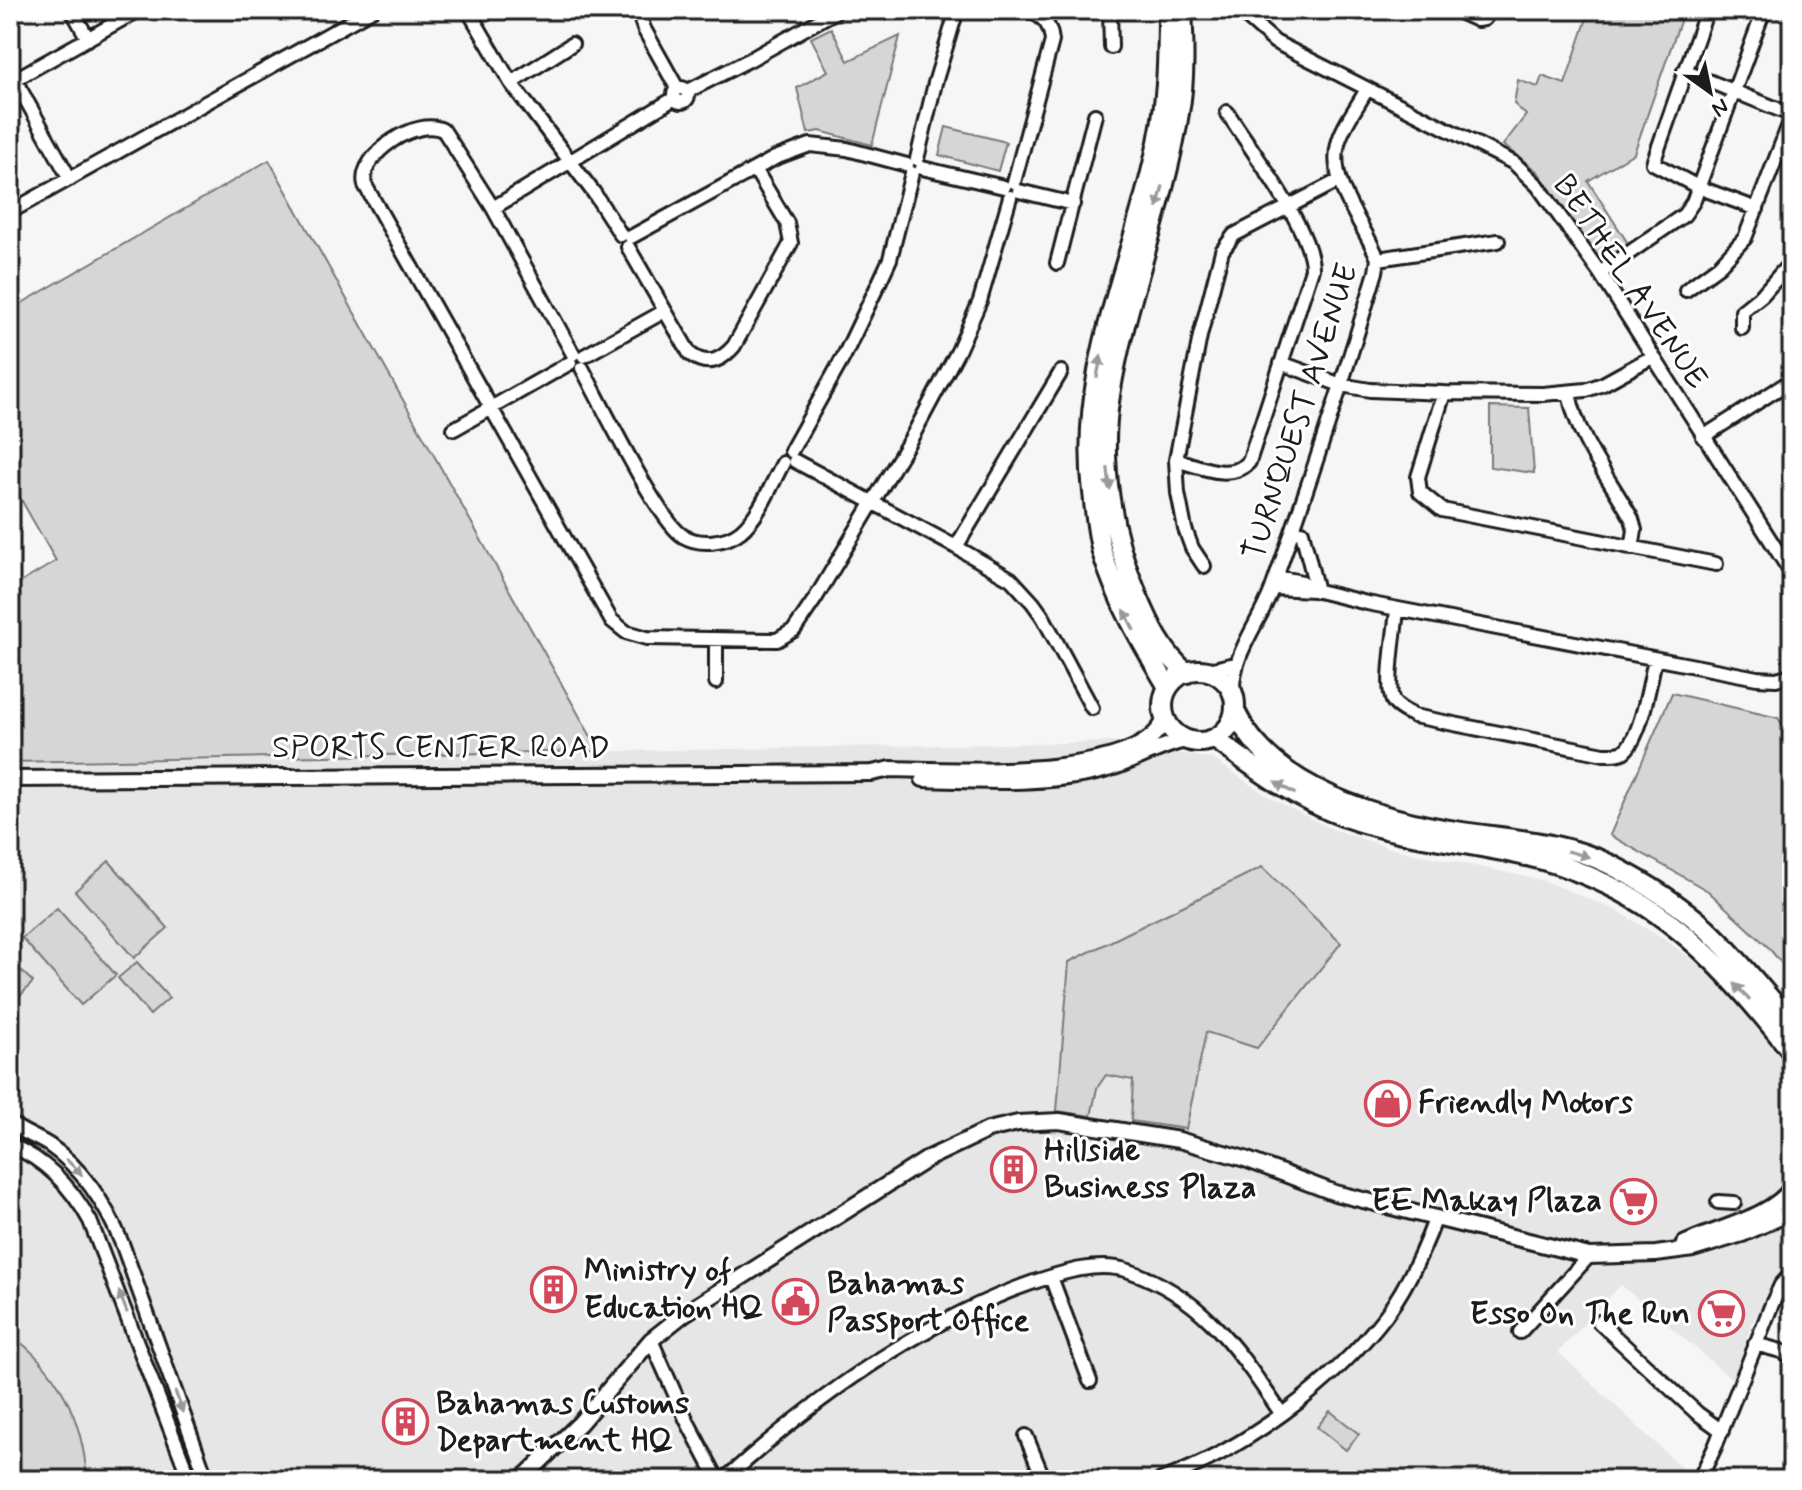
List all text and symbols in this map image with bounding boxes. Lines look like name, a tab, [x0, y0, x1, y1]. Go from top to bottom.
north arrow	[1670, 52, 1750, 132]
text: N	[1706, 91, 1734, 123]
street label: BETHEL AVENUE	[1543, 167, 1717, 397]
one-way arrow	[1153, 185, 1165, 210]
street label: TURNQUEST AVENUE	[1233, 258, 1369, 566]
one-way arrow	[1093, 354, 1105, 379]
one-way arrow	[1102, 467, 1115, 492]
one-way arrow	[1122, 609, 1136, 632]
street label: SPORTS CENTER ROAD	[272, 727, 610, 769]
one-way arrow	[1274, 781, 1296, 795]
one-way arrow	[1566, 848, 1590, 861]
one-way arrow	[1733, 983, 1751, 1002]
shop icon: Friendly Motors	[1363, 1079, 1411, 1127]
place label: Friendly Motors	[1418, 1082, 1634, 1124]
place label: Hillside Business Plaza	[1044, 1130, 1256, 1209]
building icon: Hillside Business Plaza	[989, 1145, 1037, 1193]
one-way arrow	[64, 1157, 83, 1176]
supermarket icon: EE Makay Plaza	[1609, 1177, 1657, 1225]
place label: EE Makay Plaza	[1371, 1180, 1602, 1222]
place label: Ministry of Education HQ	[584, 1250, 764, 1329]
place label: Bahamas Passport Office	[827, 1263, 1029, 1342]
building icon: Ministry of Education HQ	[529, 1265, 577, 1313]
public building icon: Bahamas Passport Office	[772, 1278, 820, 1326]
one-way arrow	[116, 1290, 129, 1314]
supermarket icon: Esso On The Run	[1697, 1290, 1745, 1338]
place label: Esso On The Run	[1470, 1293, 1690, 1335]
place label: Bahamas Customs Department HQ	[436, 1383, 689, 1462]
one-way arrow	[173, 1391, 186, 1415]
building icon: Bahamas Customs Department HQ	[381, 1398, 429, 1446]

